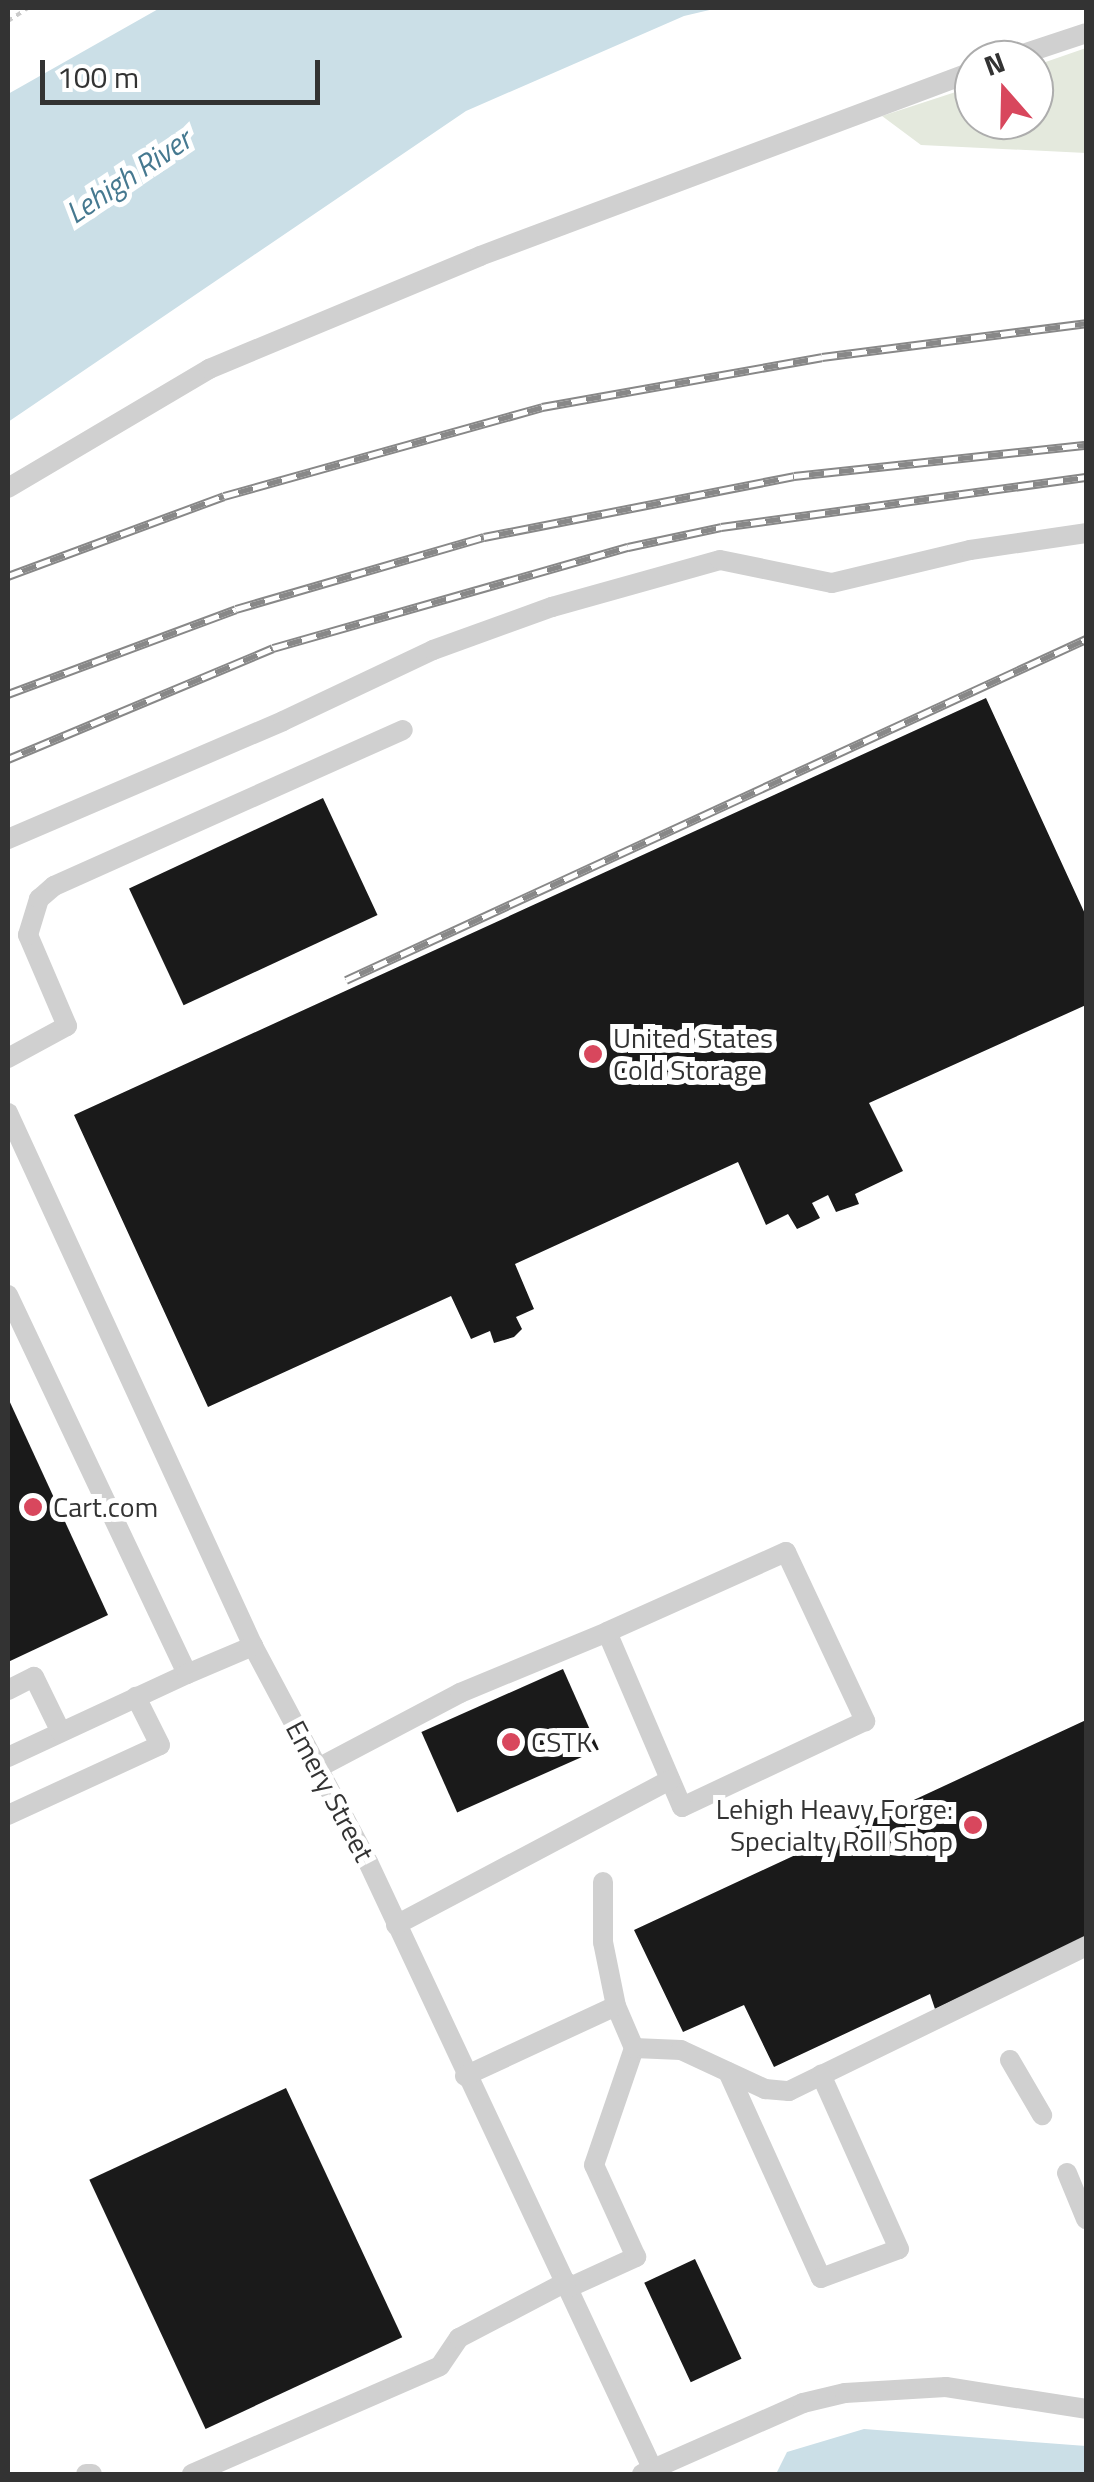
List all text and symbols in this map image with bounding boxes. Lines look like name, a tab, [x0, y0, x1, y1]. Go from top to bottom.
scale bar	[45, 40, 325, 102]
north arrow	[954, 40, 1054, 140]
text: N	[978, 40, 1011, 87]
text: 100 m	[57, 54, 139, 100]
water label: Lehigh River	[59, 121, 197, 231]
place label: United States Cold Storage	[613, 1021, 773, 1087]
marker: United States Cold Storage	[582, 1043, 604, 1065]
place label: Cart.com	[53, 1490, 158, 1524]
marker: Cart.com	[22, 1496, 44, 1518]
street label: Emery Street	[279, 1715, 381, 1867]
place label: CSTK	[531, 1725, 592, 1759]
marker: CSTK	[500, 1731, 522, 1753]
place label: Lehigh Heavy Forge: Specialty Roll Shop	[716, 1792, 953, 1858]
marker: Lehigh Heavy Forge: Specialty Roll Shop	[962, 1814, 984, 1836]

